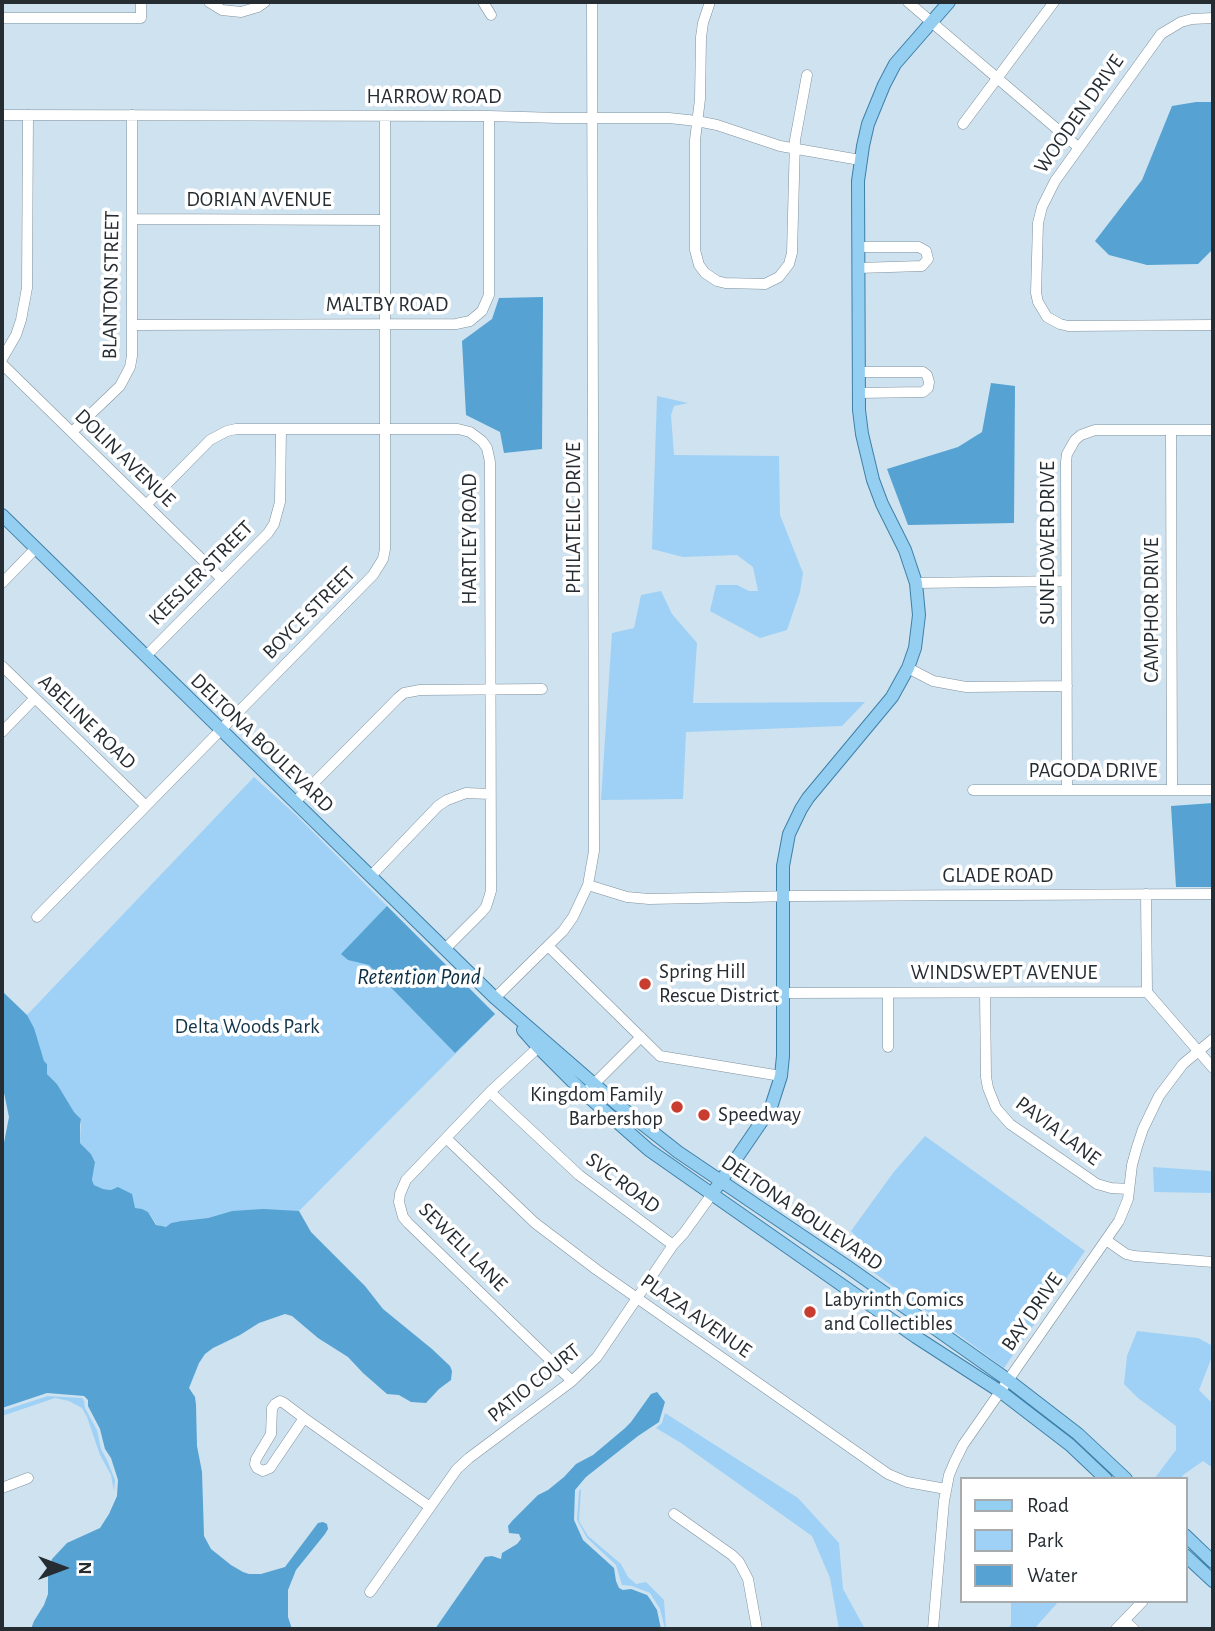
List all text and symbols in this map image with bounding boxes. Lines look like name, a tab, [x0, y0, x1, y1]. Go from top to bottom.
street label: WOODEN DRIVE	[1029, 50, 1129, 178]
street label: HARROW ROAD	[366, 84, 502, 110]
street label: DORIAN AVENUE	[186, 187, 332, 213]
street label: BLANTON STREET	[97, 210, 125, 360]
street label: MALTBY ROAD	[326, 292, 448, 318]
street label: DOLIN AVENUE	[69, 404, 181, 512]
street label: PHILATELIC DRIVE	[561, 442, 587, 594]
street label: SUNFLOWER DRIVE	[1035, 461, 1061, 625]
street label: HARTLEY ROAD	[457, 473, 483, 605]
street label: KEESLER STREET	[143, 515, 259, 631]
street label: CAMPHOR DRIVE	[1139, 537, 1165, 683]
street label: BOYCE STREET	[257, 561, 361, 665]
street label: DELTONA BOULEVARD	[185, 668, 339, 818]
street label: ABELINE ROAD	[33, 669, 141, 775]
street label: PAGODA DRIVE	[1029, 758, 1157, 784]
street label: GLADE ROAD	[943, 863, 1053, 889]
place label: Spring Hill Rescue District	[659, 959, 779, 1009]
street label: WINDSWEPT AVENUE	[911, 960, 1097, 986]
water label: Retention Pond	[357, 963, 481, 991]
marker: Spring Hill Rescue District	[637, 976, 653, 992]
park label: Delta Woods Park	[174, 1014, 320, 1040]
place label: Kingdom Family Barbershop	[530, 1082, 663, 1132]
street label: PAVIA LANE	[1011, 1091, 1105, 1171]
marker: Kingdom Family Barbershop	[669, 1099, 685, 1115]
place label: Speedway	[718, 1102, 801, 1128]
marker: Speedway	[696, 1107, 712, 1123]
street label: SVC ROAD	[581, 1147, 665, 1219]
street label: DELTONA BOULEVARD	[716, 1150, 888, 1276]
street label: SEWELL LANE	[413, 1197, 513, 1297]
street label: PLAZA AVENUE	[636, 1268, 756, 1364]
street label: BAY DRIVE	[996, 1268, 1068, 1356]
place label: Labyrinth Comics and Collectibles	[824, 1287, 964, 1337]
marker: Labyrinth Comics and Collectibles	[802, 1304, 818, 1320]
street label: PATIO COURT	[483, 1338, 585, 1428]
legend	[960, 1477, 1187, 1603]
text: Road	[1027, 1495, 1069, 1516]
text: Park	[1027, 1530, 1063, 1551]
north arrow	[28, 1533, 98, 1603]
text: N	[75, 1561, 94, 1575]
text: Water	[1027, 1565, 1077, 1586]

